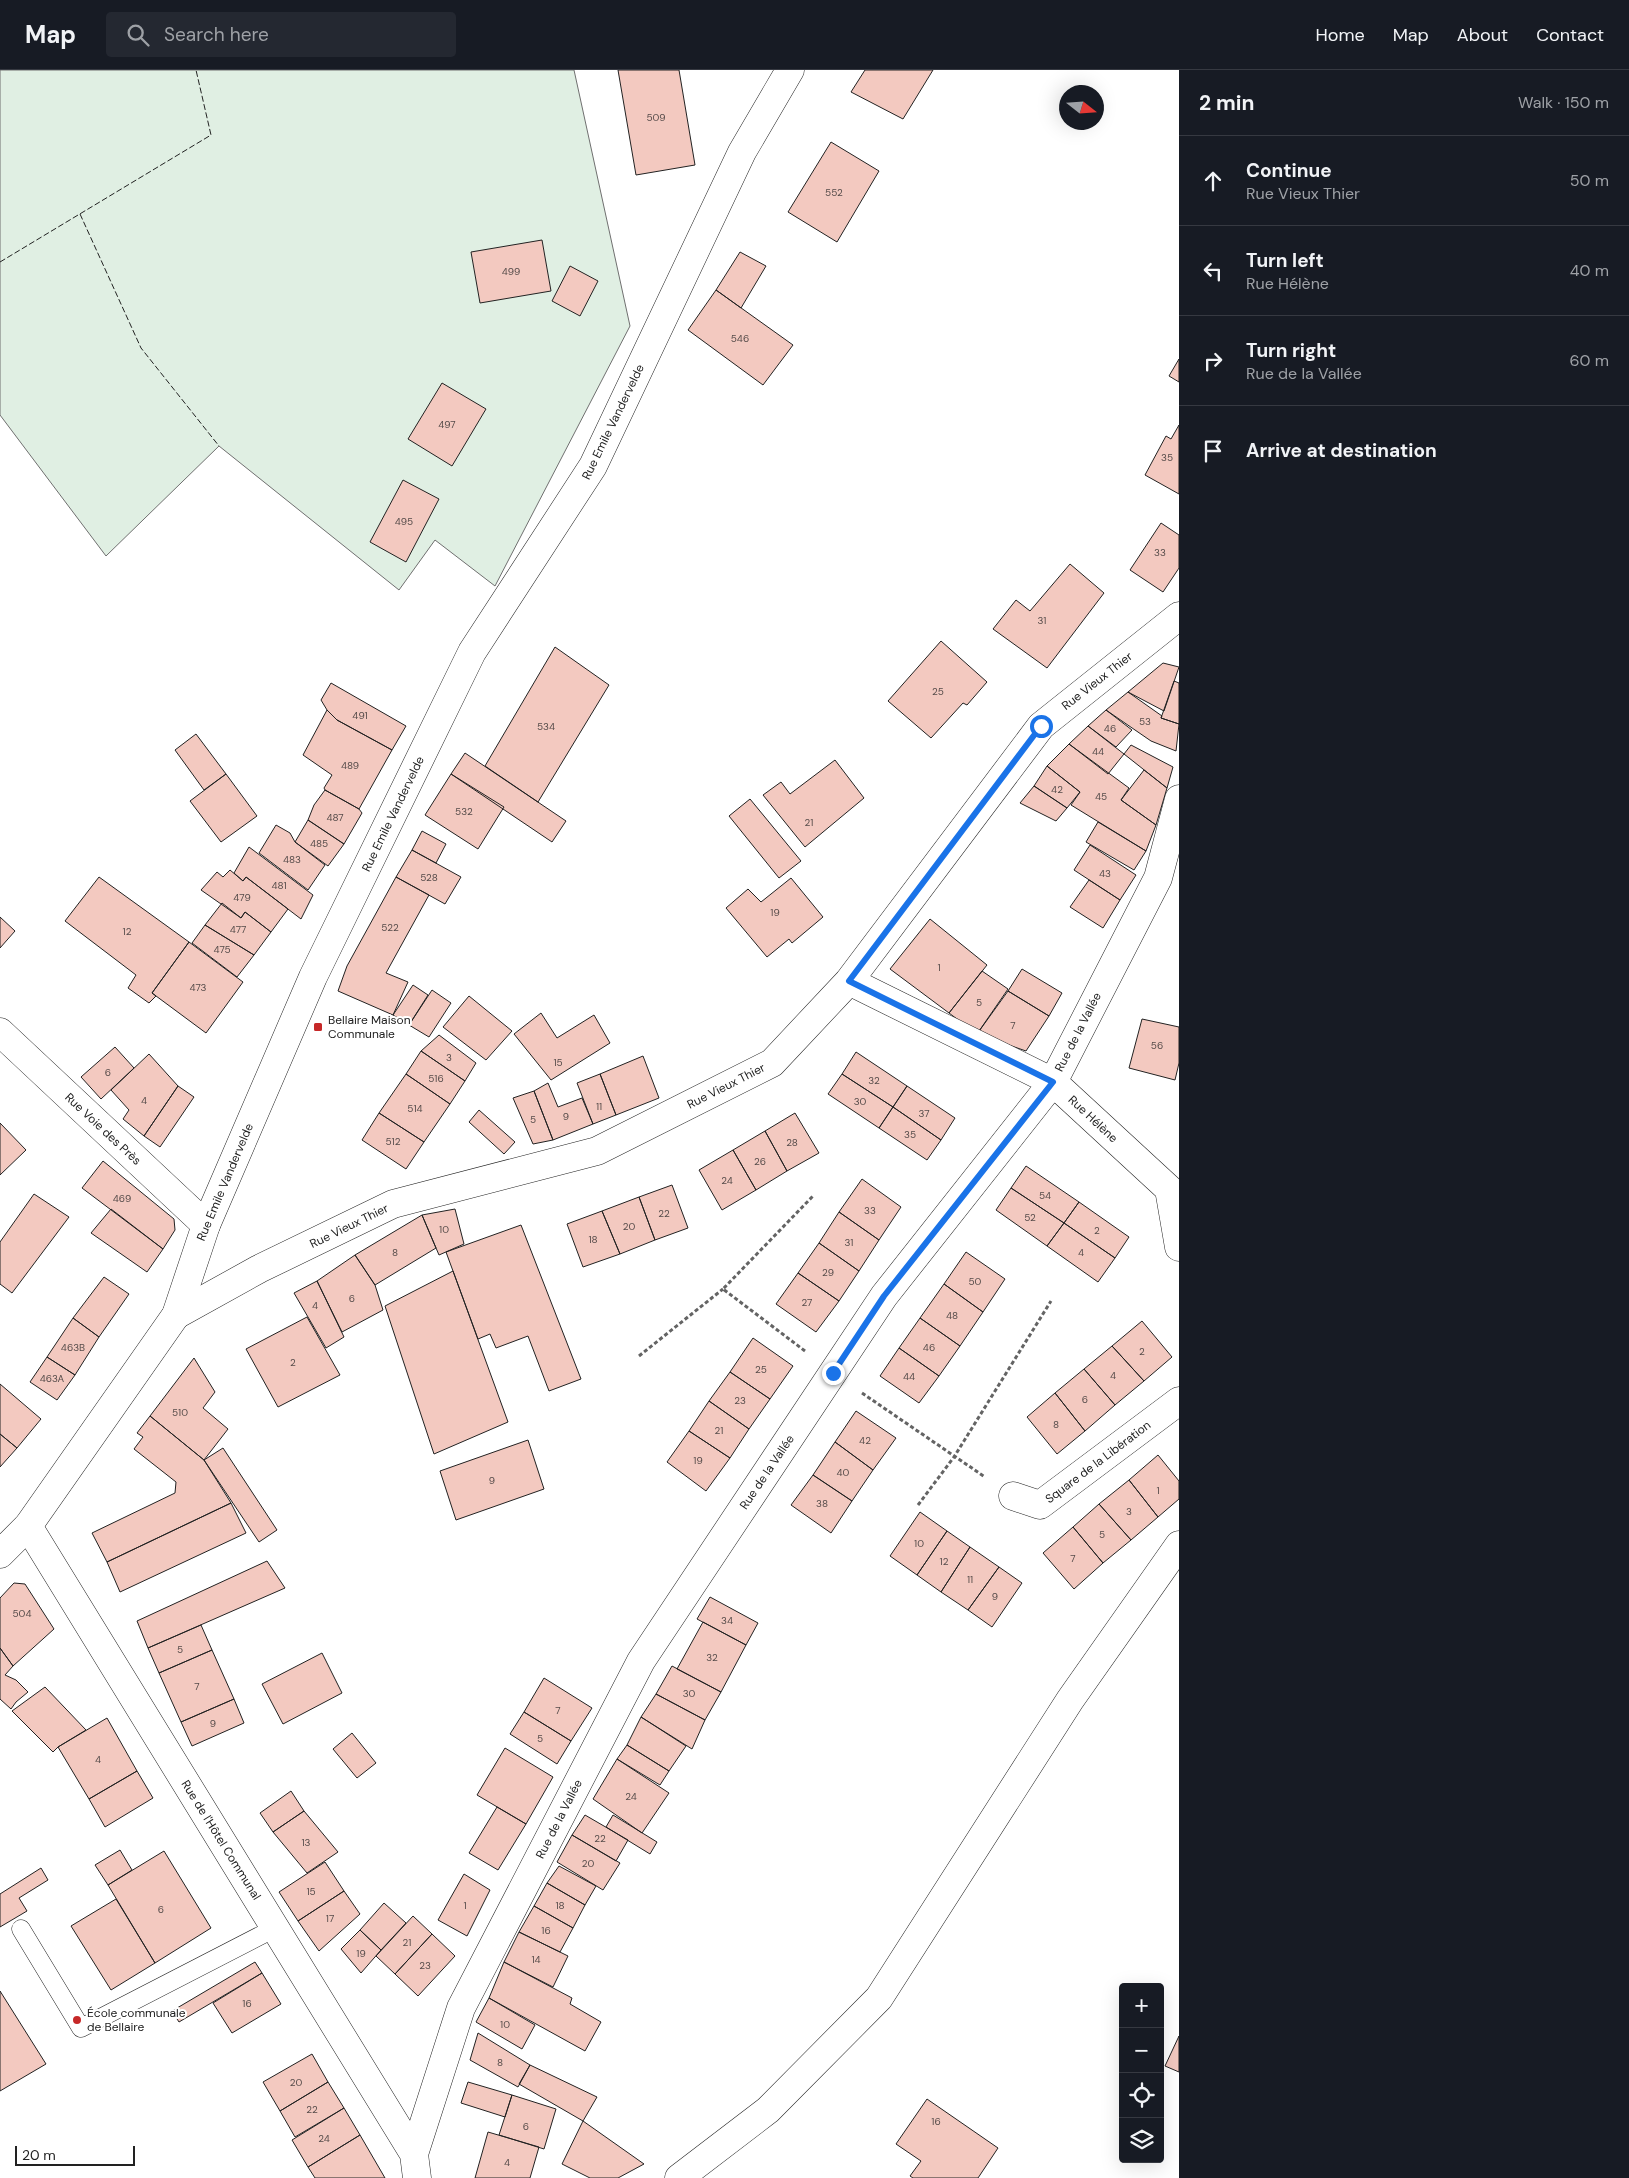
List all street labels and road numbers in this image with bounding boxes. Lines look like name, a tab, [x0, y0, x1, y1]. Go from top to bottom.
street label: Rue Emile Vandervelde	[578, 362, 648, 482]
street label: Rue Vieux Thier	[1058, 648, 1136, 714]
street label: Rue Emile Vandervelde	[358, 754, 428, 874]
street label: Rue de la Vallée	[1051, 990, 1105, 1074]
street label: Rue Vieux Thier	[684, 1059, 768, 1113]
street label: Rue Voie des Près	[61, 1089, 145, 1169]
street label: Rue Hélène	[1065, 1092, 1121, 1146]
street label: Rue Emile Vandervelde	[193, 1121, 257, 1243]
street label: Rue Vieux Thier	[307, 1200, 391, 1252]
street label: Square de la Libération	[1042, 1417, 1154, 1507]
street label: Rue de la Vallée	[736, 1431, 798, 1512]
street label: Rue de l'Hôtel Communal	[178, 1777, 264, 1903]
street label: Rue de la Vallée	[532, 1777, 586, 1861]

